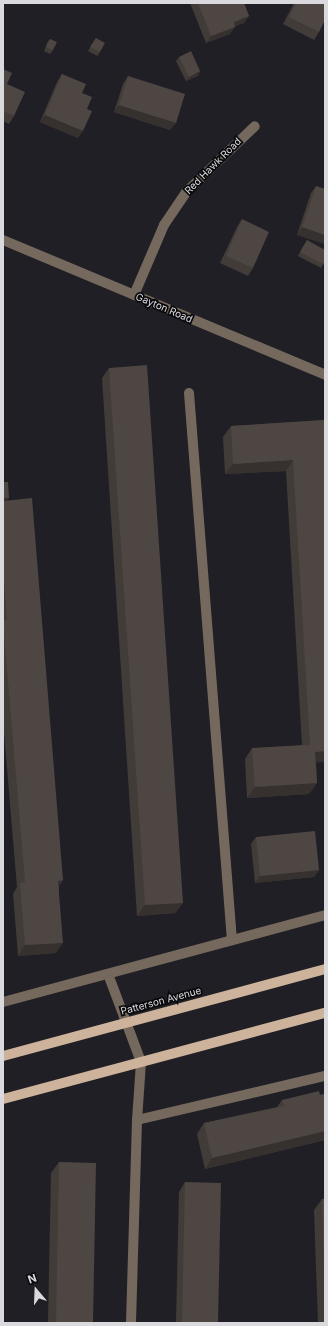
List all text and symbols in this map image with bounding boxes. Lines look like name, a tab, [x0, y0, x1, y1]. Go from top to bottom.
street label: Red Hawk Road	[182, 135, 244, 197]
street label: Gayton Road	[134, 291, 194, 325]
street label: Patterson Avenue	[119, 984, 203, 1018]
north arrow	[16, 1270, 56, 1310]
text: N	[26, 1271, 38, 1287]

